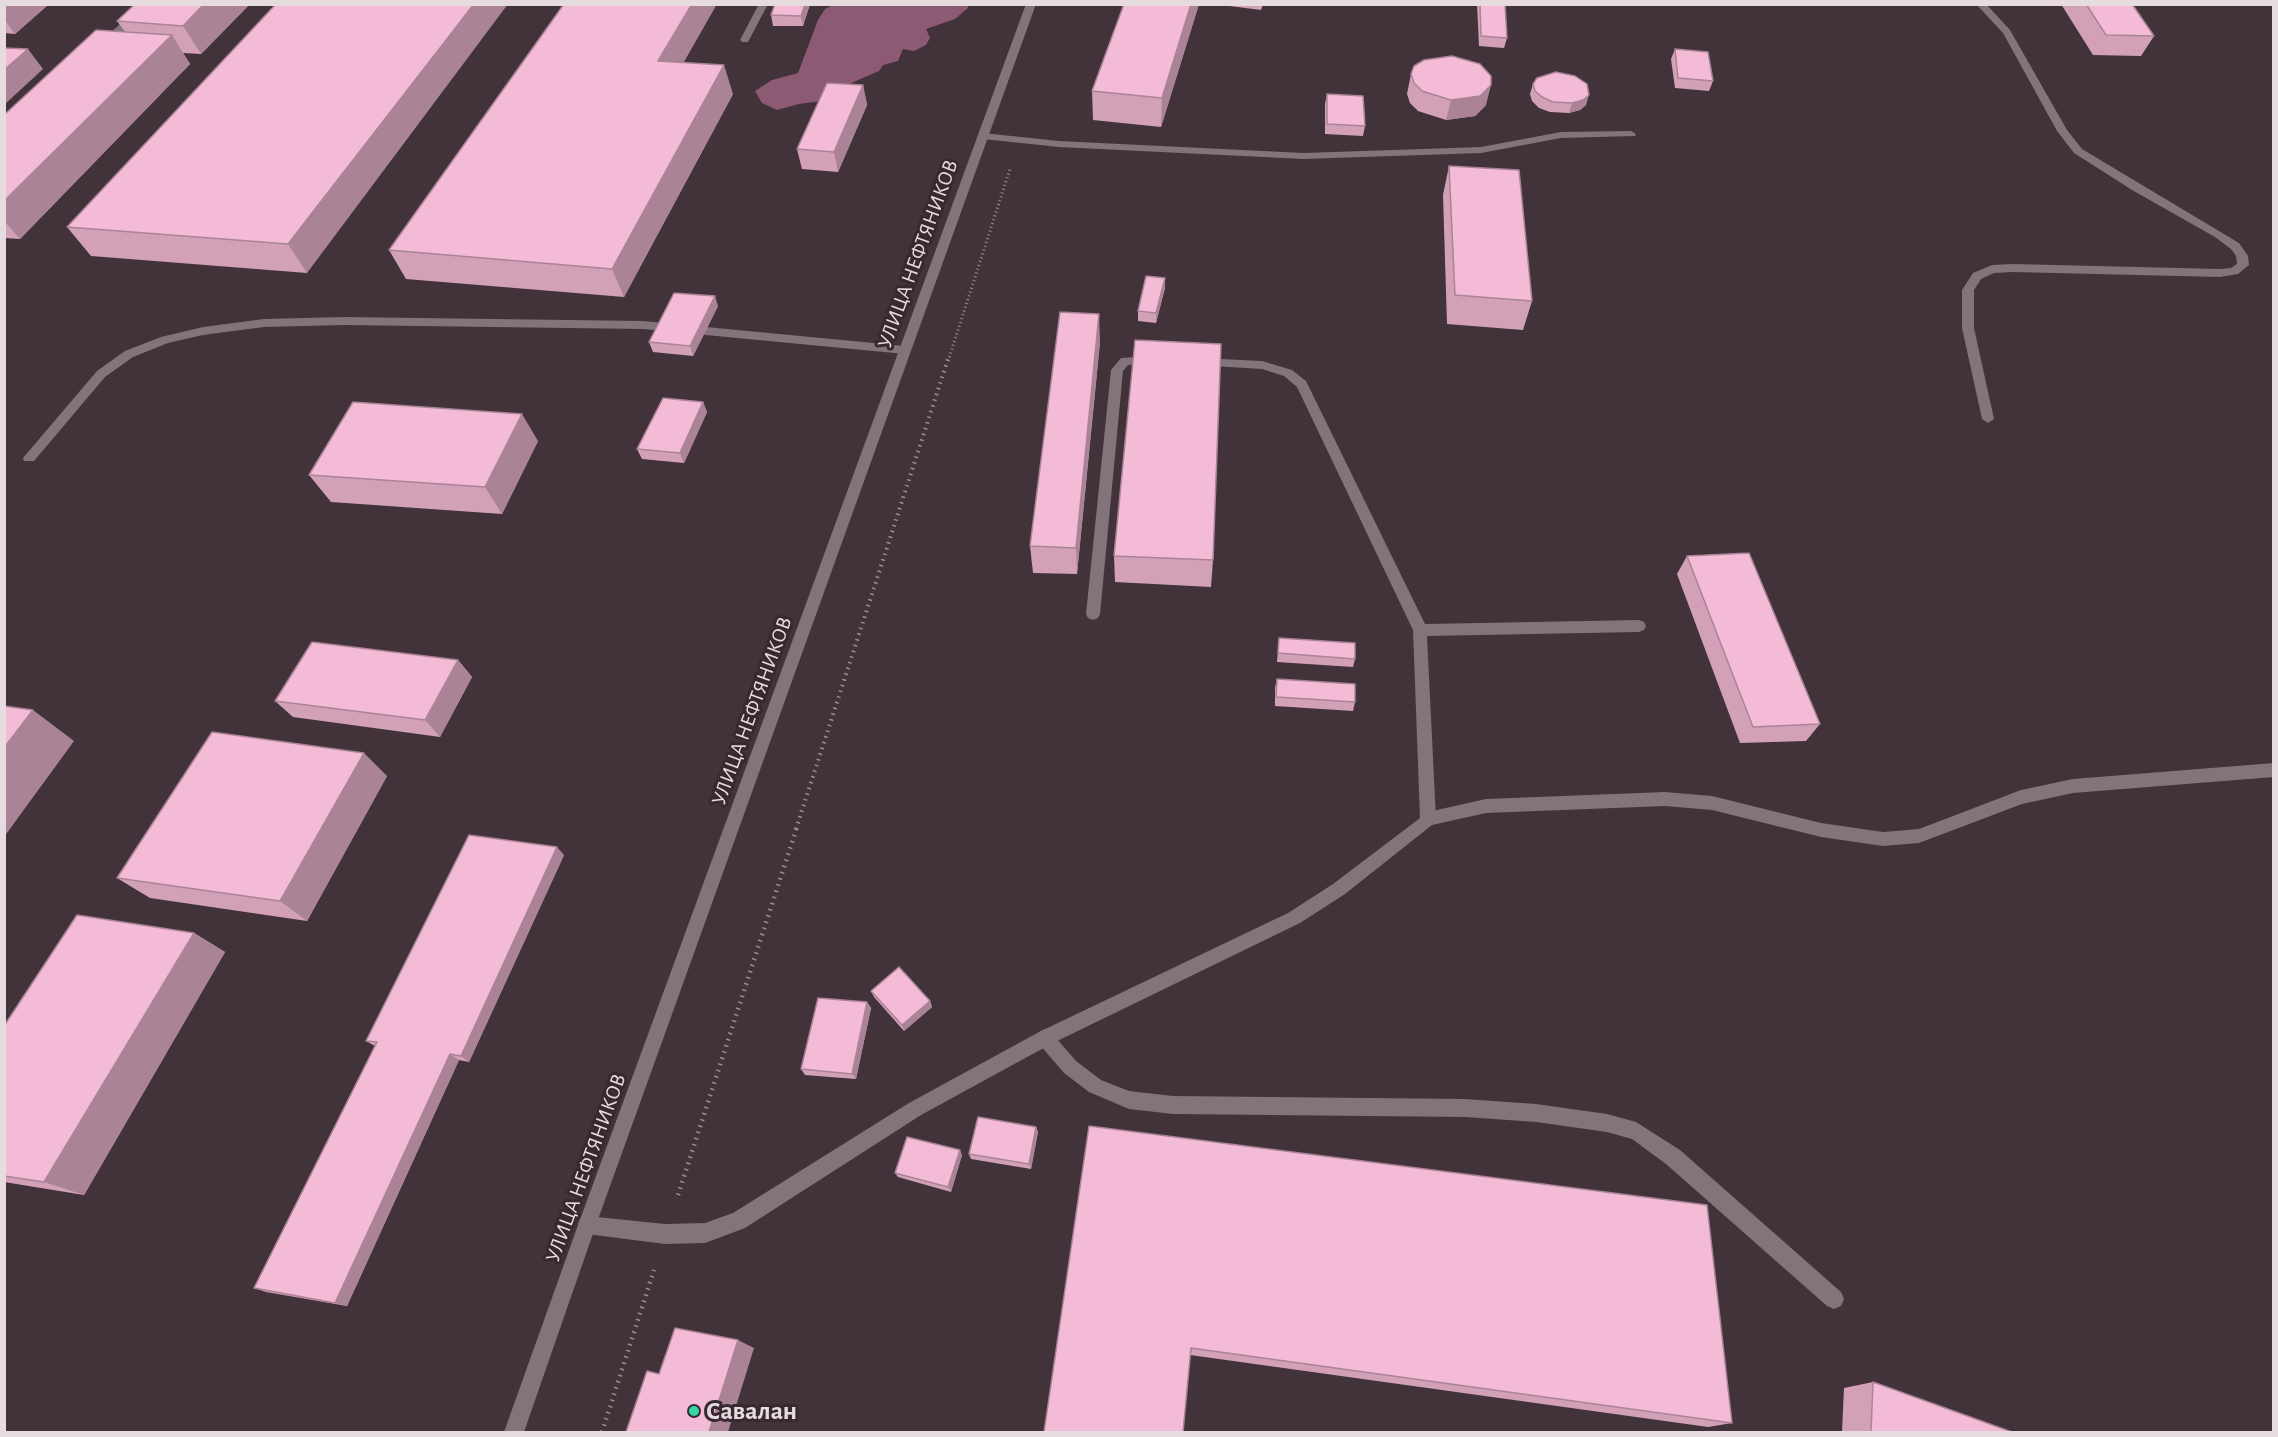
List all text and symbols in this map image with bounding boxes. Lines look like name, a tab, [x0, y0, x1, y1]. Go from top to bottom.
street label: УЛИЦА НЕФТЯНИКОВ	[872, 156, 964, 352]
street label: УЛИЦА НЕФТЯНИКОВ	[706, 613, 798, 809]
street label: УЛИЦА НЕФТЯНИКОВ	[540, 1070, 632, 1266]
place label: Савалан	[706, 1395, 797, 1427]
marker: Савалан	[687, 1404, 701, 1418]

